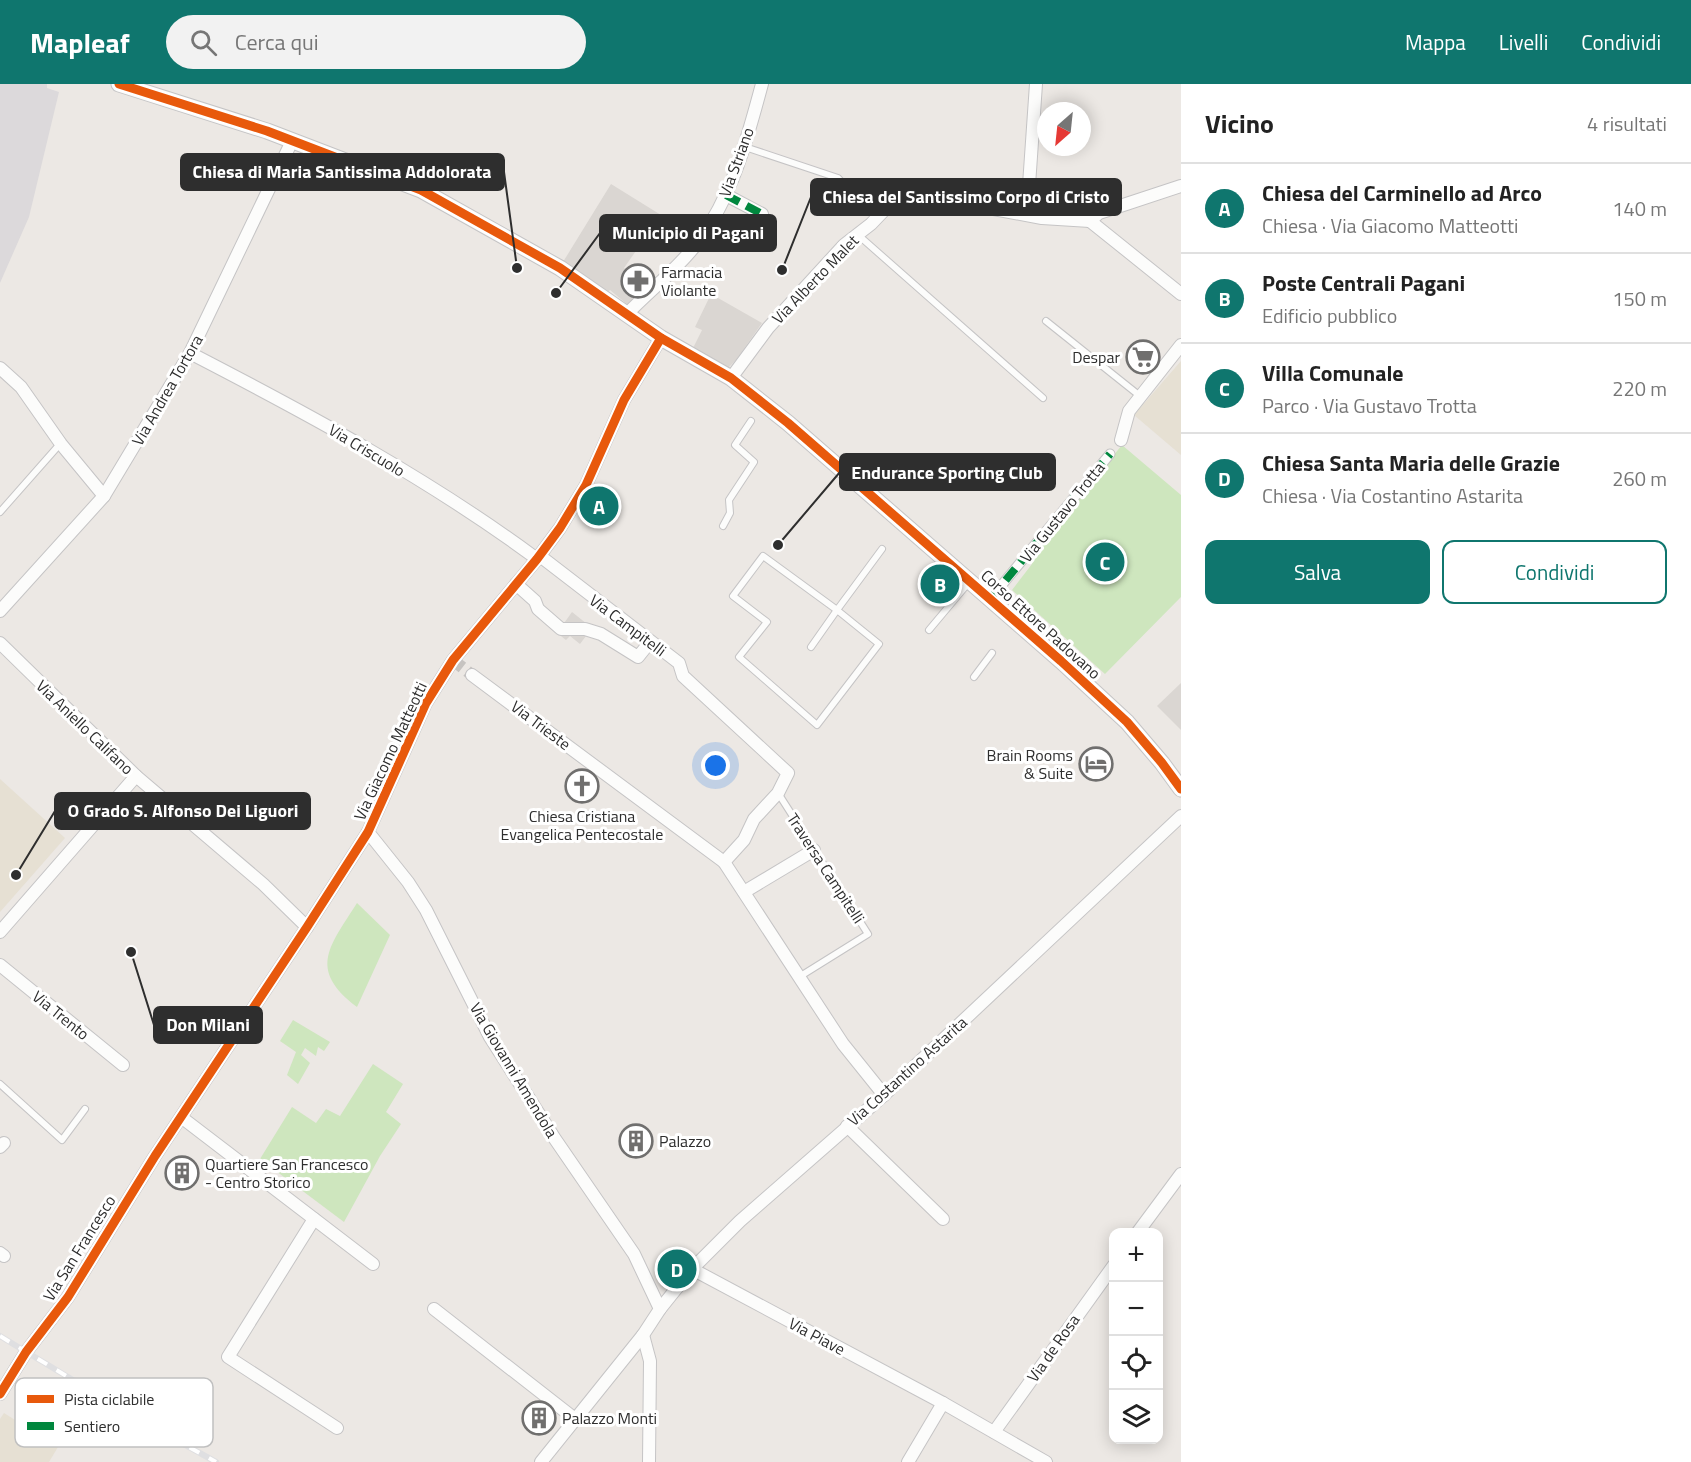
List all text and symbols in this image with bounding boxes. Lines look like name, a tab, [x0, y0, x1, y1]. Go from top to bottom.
search box	[166, 15, 586, 69]
text: Mapleaf	[30, 21, 130, 64]
text: Cerca qui	[235, 25, 319, 59]
icon: search	[187, 26, 220, 59]
text: Mappa	[1405, 26, 1466, 58]
text: Livelli	[1499, 26, 1548, 58]
text: Condividi	[1581, 26, 1661, 58]
north arrow	[1037, 102, 1091, 156]
text: Vicino	[1205, 104, 1274, 143]
text: 4 risultati	[1587, 108, 1667, 139]
street label: Via Striano	[712, 124, 760, 200]
callout: Chiesa di Maria Santissima Addolorata	[181, 154, 504, 190]
text: Chiesa di Maria Santissima Addolorata	[192, 158, 492, 185]
text: Chiesa del Carminello ad Arco	[1262, 176, 1542, 210]
callout: Chiesa del Santissimo Corpo di Cristo	[811, 179, 1121, 215]
text: Chiesa del Santissimo Corpo di Cristo	[823, 183, 1109, 210]
text: A	[1218, 193, 1231, 224]
text: 140 m	[1612, 193, 1667, 224]
text: Chiesa · Via Giacomo Matteotti	[1262, 210, 1518, 241]
callout: Municipio di Pagani	[600, 215, 776, 251]
text: Municipio di Pagani	[612, 219, 764, 246]
street label: Via Alberto Malet	[766, 229, 864, 329]
place label: Farmacia Violante	[661, 260, 722, 302]
pharmacy icon: Farmacia Violante	[620, 263, 656, 299]
text: Poste Centrali Pagani	[1262, 266, 1465, 300]
text: B	[1218, 283, 1231, 314]
text: 150 m	[1612, 283, 1667, 314]
text: Edificio pubblico	[1262, 300, 1397, 331]
street label: Via Andrea Tortora	[125, 330, 209, 450]
supermarket icon: Despar	[1125, 339, 1161, 375]
place label: Despar	[1072, 345, 1120, 369]
text: Villa Comunale	[1262, 356, 1404, 390]
text: C	[1219, 373, 1230, 404]
text: 220 m	[1612, 373, 1667, 404]
text: Parco · Via Gustavo Trotta	[1262, 390, 1477, 421]
street label: Via Criscuolo	[324, 418, 410, 482]
text: Chiesa Santa Maria delle Grazie	[1262, 446, 1560, 480]
callout: Endurance Sporting Club	[840, 454, 1055, 490]
street label: Via Gustavo Trotta	[1014, 457, 1110, 567]
text: Endurance Sporting Club	[851, 459, 1043, 486]
text: D	[1218, 463, 1231, 494]
text: 260 m	[1612, 463, 1667, 494]
text: Chiesa · Via Costantino Astarita	[1262, 480, 1523, 511]
pin: A	[580, 484, 618, 528]
pin: C	[1086, 540, 1124, 584]
button: Salva	[1205, 540, 1430, 604]
button: Condividi	[1442, 540, 1667, 604]
pin: B	[920, 562, 960, 606]
street label: Corso Ettore Padovano	[976, 564, 1106, 684]
street label: Via Campitelli	[584, 588, 672, 662]
street label: Via Aniello Califano	[31, 674, 139, 780]
street label: Via Giacomo Matteotti	[347, 678, 433, 824]
street label: Via Trieste	[506, 694, 576, 756]
place label: Brain Rooms & Suite	[987, 743, 1073, 785]
hotel icon: Brain Rooms & Suite	[1078, 746, 1114, 782]
your location	[701, 751, 730, 780]
church icon: Chiesa Cristiana Evangelica Pentecostale	[564, 768, 600, 804]
callout: O Grado S. Alfonso Dei Liguori	[55, 793, 310, 829]
text: O Grado S. Alfonso Dei Liguori	[68, 797, 298, 824]
place label: Chiesa Cristiana Evangelica Pentecostale	[501, 804, 663, 846]
street label: Traversa Campitelli	[781, 808, 871, 928]
street label: Via Trento	[27, 984, 95, 1046]
street label: Via Giovanni Amendola	[464, 998, 564, 1142]
callout: Don Milani	[154, 1007, 262, 1043]
text: Don Milani	[166, 1011, 250, 1038]
street label: Via Costantino Astarita	[842, 1011, 972, 1131]
building icon: Palazzo	[618, 1123, 654, 1159]
place label: Palazzo	[659, 1129, 711, 1153]
place label: Quartiere San Francesco - Centro Storico	[205, 1152, 369, 1194]
building icon: Quartiere San Francesco - Centro Storico	[164, 1155, 200, 1191]
street label: Via San Francesco	[37, 1190, 121, 1306]
map controls	[1109, 1228, 1163, 1444]
button: +	[1109, 1228, 1163, 1282]
pin: D	[658, 1246, 696, 1292]
button: −	[1109, 1282, 1163, 1336]
street label: Via de Rosa	[1021, 1309, 1085, 1387]
street label: Via Piave	[784, 1311, 850, 1361]
button: locate	[1109, 1336, 1163, 1390]
legend	[15, 1378, 213, 1447]
text: Pista ciclabile	[64, 1387, 154, 1411]
button: layers	[1109, 1390, 1163, 1444]
building icon: Palazzo Monti	[521, 1400, 557, 1436]
place label: Palazzo Monti	[562, 1406, 657, 1430]
text: Sentiero	[64, 1414, 120, 1438]

